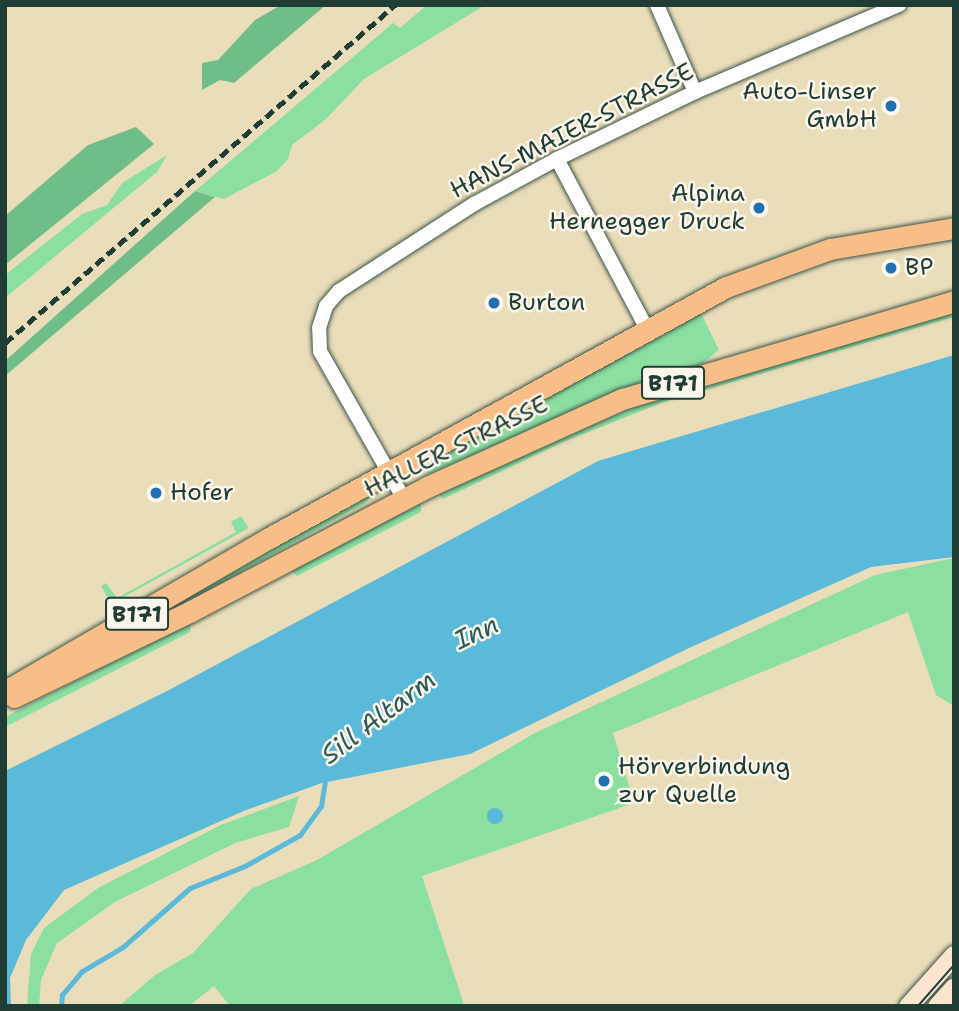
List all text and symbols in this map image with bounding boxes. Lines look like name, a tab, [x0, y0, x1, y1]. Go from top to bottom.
street label: HANS-MAIER-STRASSE	[446, 57, 698, 205]
place label: Auto-Linser GmbH	[742, 78, 877, 134]
marker: Auto-Linser GmbH	[883, 98, 899, 114]
place label: Alpina Hernegger Druck	[549, 180, 745, 236]
marker: Alpina Hernegger Druck	[751, 200, 767, 216]
place label: BP	[905, 254, 933, 282]
marker: BP	[883, 260, 899, 276]
place label: Burton	[508, 289, 585, 317]
marker: Burton	[486, 295, 502, 311]
road number: B171	[640, 364, 706, 402]
street label: HALLER STRASSE	[360, 390, 552, 504]
place label: Hofer	[170, 479, 234, 507]
marker: Hofer	[148, 485, 164, 501]
road number: B171	[104, 594, 170, 634]
water label: Inn	[449, 608, 503, 656]
water label: Sill Altarm	[315, 664, 441, 770]
place label: Hörverbindung zur Quelle	[618, 753, 790, 809]
marker: Hörverbindung zur Quelle	[596, 773, 612, 789]

